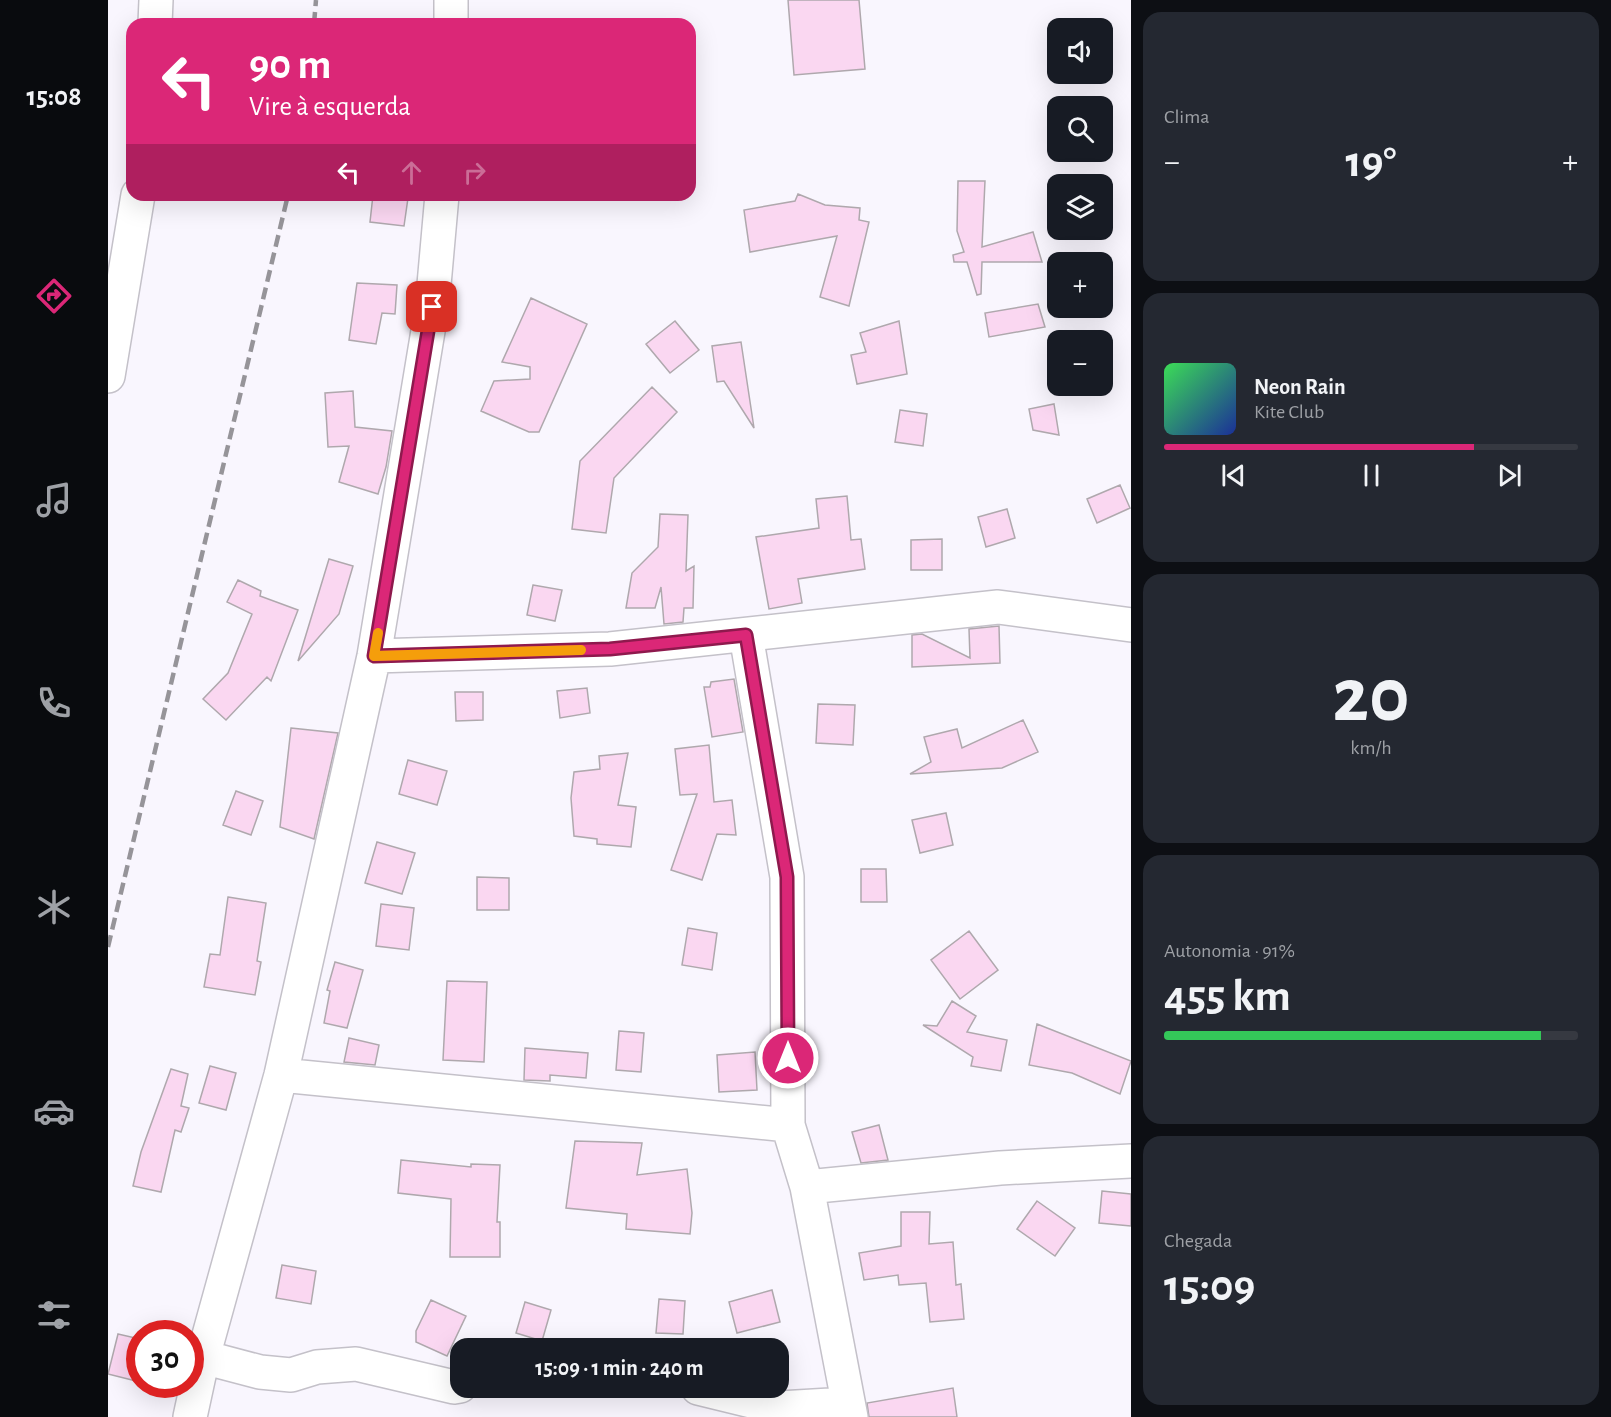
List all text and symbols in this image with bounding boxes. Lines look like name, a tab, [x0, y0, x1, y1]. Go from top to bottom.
map controls	[1047, 18, 1113, 396]
button: sound	[1047, 18, 1113, 84]
icon: left	[150, 42, 228, 120]
text: 90 m	[249, 44, 331, 86]
text: 15:08	[27, 83, 81, 110]
text: Vire à esquerda	[249, 93, 411, 120]
button: search	[1047, 96, 1113, 162]
text: Clima	[1164, 107, 1209, 127]
text: 19°	[1345, 140, 1397, 185]
text: −	[1164, 146, 1180, 179]
text: +	[1562, 146, 1578, 179]
icon: left	[332, 156, 365, 189]
icon: ahead	[395, 156, 428, 189]
icon: right	[458, 156, 491, 189]
button: layers	[1047, 174, 1113, 240]
button: +	[1047, 252, 1113, 318]
icon: directions	[33, 275, 75, 317]
pin	[406, 281, 457, 332]
icon: arrive	[415, 290, 448, 323]
button: −	[1047, 330, 1113, 396]
text: Neon Rain	[1254, 376, 1346, 398]
text: Kite Club	[1254, 402, 1324, 422]
icon: previous	[1217, 459, 1250, 492]
icon: pause	[1355, 459, 1388, 492]
icon: next	[1493, 459, 1526, 492]
icon: music	[33, 479, 75, 521]
text: 20	[1332, 658, 1410, 736]
icon: phone	[33, 682, 75, 724]
text: km/h	[1350, 738, 1392, 758]
icon: climate	[33, 886, 75, 928]
text: Autonomia · 91%	[1164, 941, 1295, 961]
text: 455 km	[1164, 974, 1291, 1019]
position arrow	[756, 1026, 820, 1090]
icon: car	[33, 1090, 75, 1132]
text: Chegada	[1164, 1231, 1232, 1251]
text: 15:09	[1164, 1264, 1255, 1309]
icon: filters	[33, 1294, 75, 1336]
speed limit sign: 30	[126, 1320, 204, 1398]
text: 15:09 · 1 min · 240 m	[535, 1357, 704, 1379]

